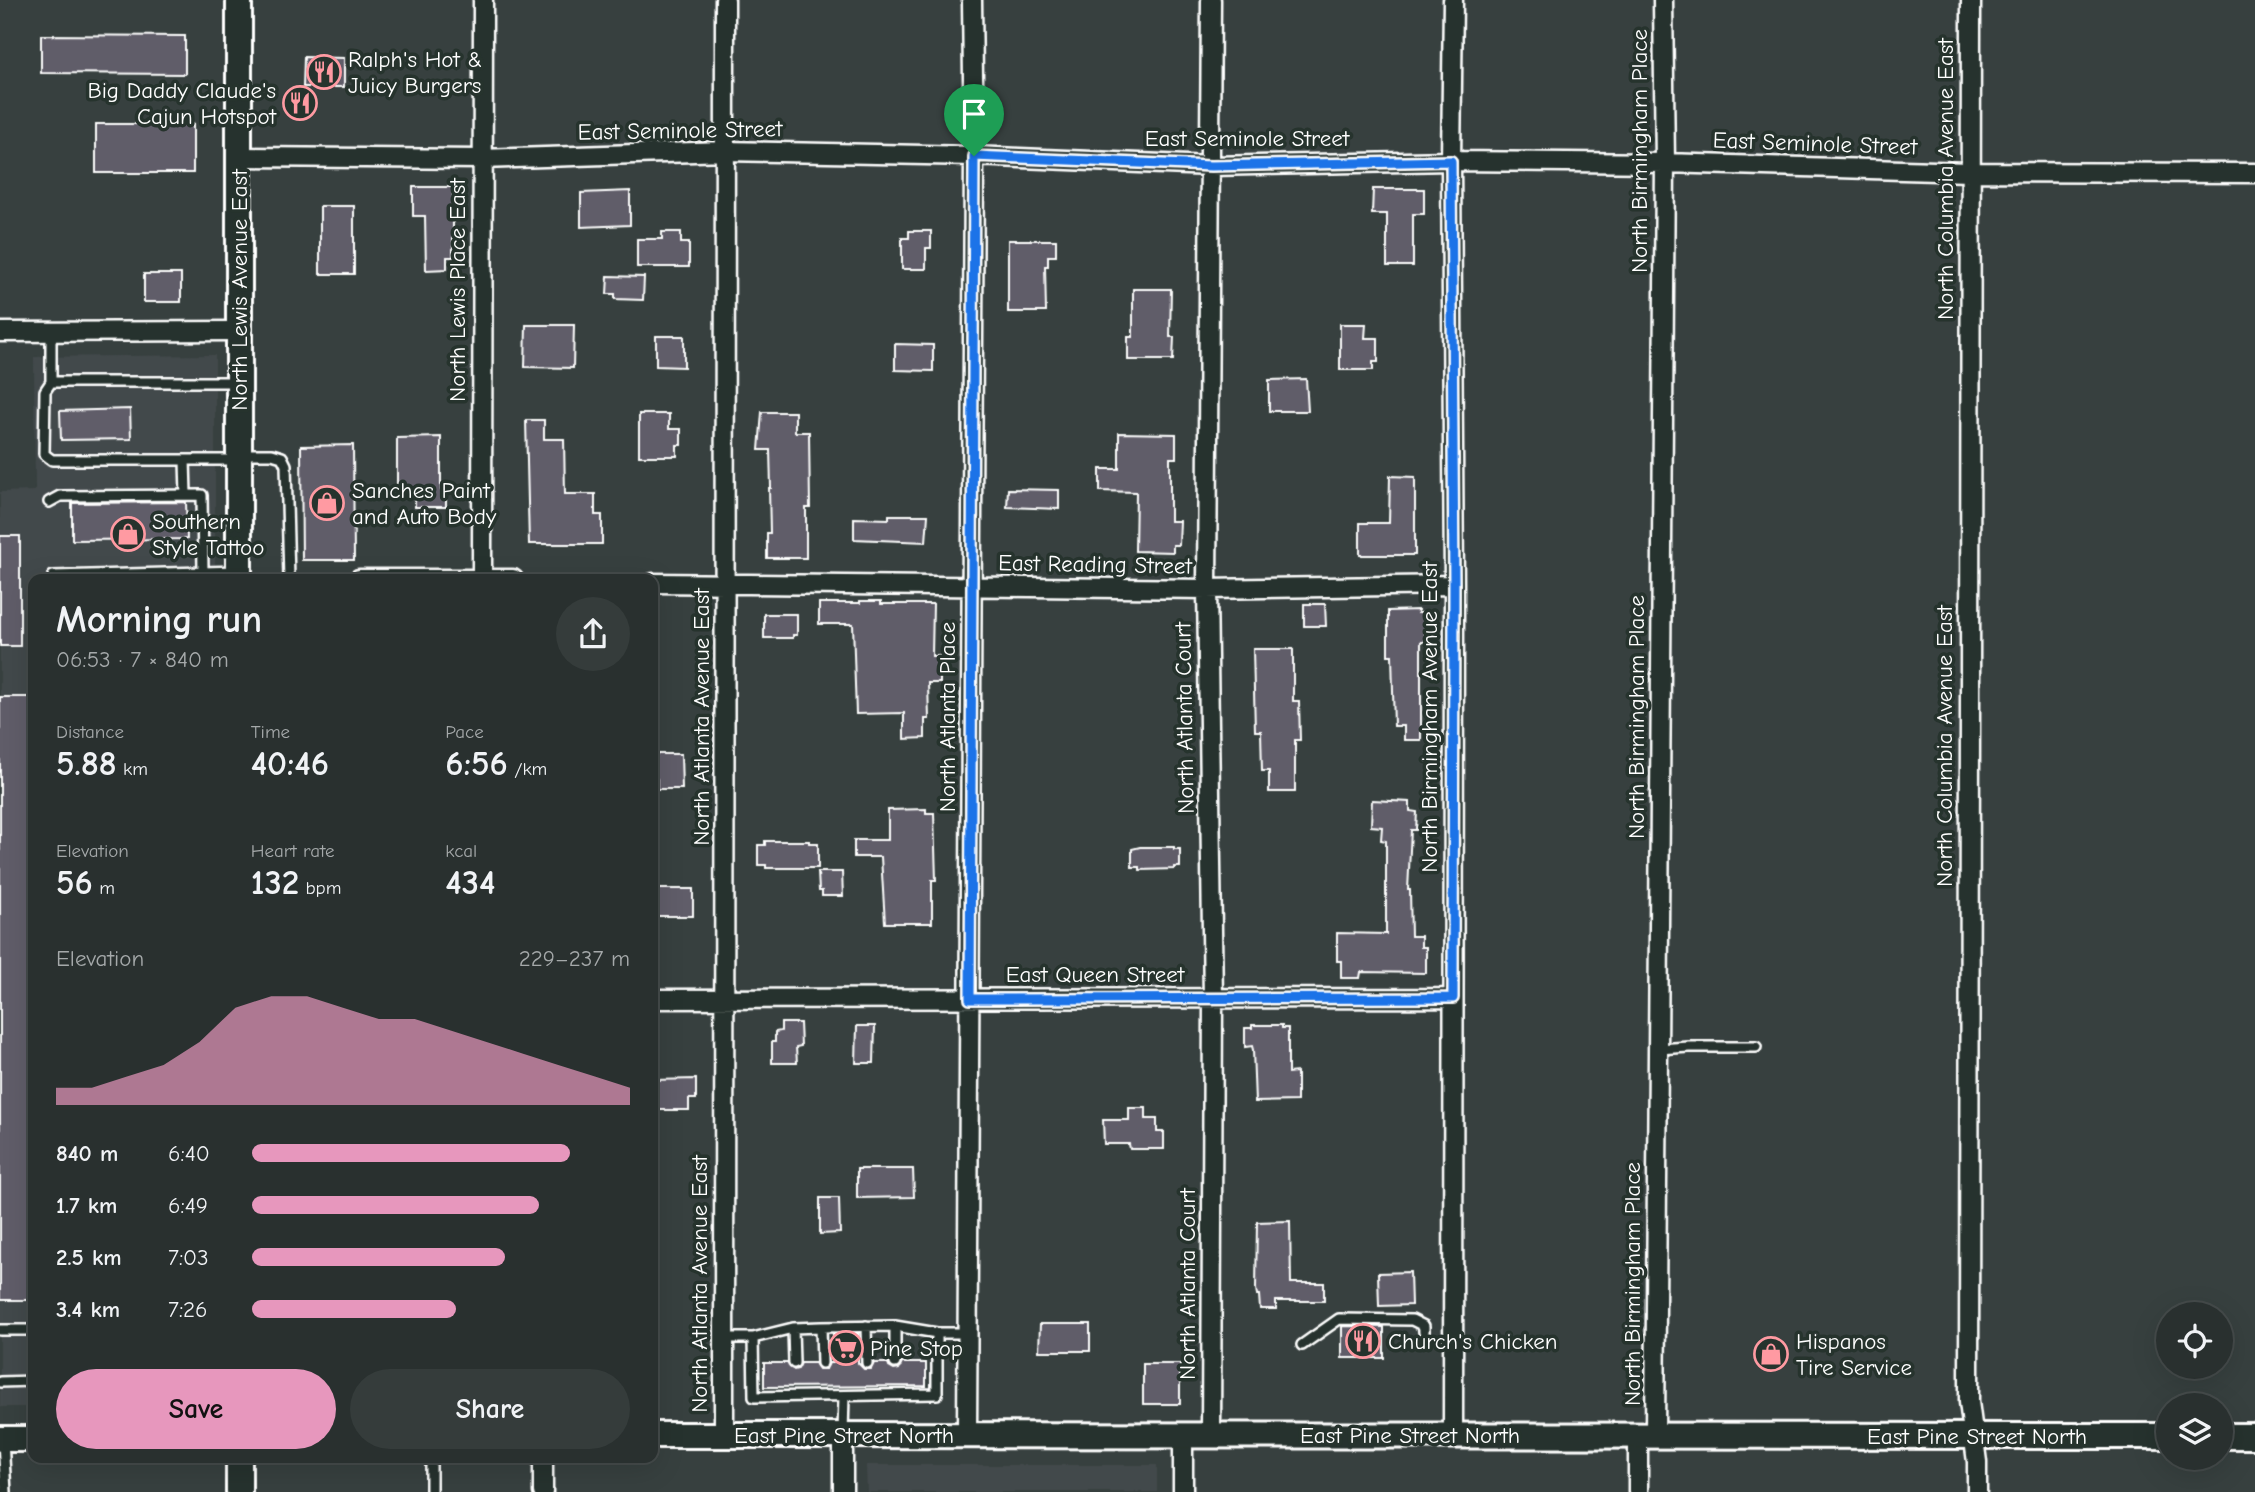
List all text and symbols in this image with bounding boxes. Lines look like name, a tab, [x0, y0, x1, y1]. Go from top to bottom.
street label: North Birmingham Place	[1626, 29, 1653, 273]
street label: North Columbia Avenue East	[1932, 37, 1959, 320]
place label: Ralph's Hot & Juicy Burgers	[348, 46, 482, 99]
restaurant icon: Ralph's Hot & Juicy Burgers	[305, 53, 343, 91]
place label: Big Daddy Claude's Cajun Hotspot	[87, 77, 277, 130]
restaurant icon: Big Daddy Claude's Cajun Hotspot	[281, 84, 319, 122]
pin	[944, 84, 1004, 156]
icon: arrive	[955, 95, 993, 133]
street label: East Seminole Street	[577, 115, 784, 146]
street label: East Seminole Street	[1145, 125, 1351, 152]
street label: East Seminole Street	[1712, 126, 1919, 161]
street label: North Lewis Avenue East	[226, 168, 253, 411]
street label: North Lewis Place East	[444, 177, 471, 402]
place label: Sanches Paint and Auto Body	[352, 477, 497, 530]
shop icon: Sanches Paint and Auto Body	[308, 484, 346, 522]
place label: Southern Style Tattoo	[152, 508, 264, 561]
shop icon: Southern Style Tattoo	[109, 515, 147, 553]
street label: East Reading Street	[998, 549, 1194, 580]
street label: North Birmingham Avenue East	[1416, 560, 1443, 873]
street label: North Atlanta Avenue East	[688, 587, 715, 846]
street label: North Birmingham Place	[1623, 595, 1650, 839]
button: share	[556, 597, 630, 671]
text: Morning run	[56, 598, 262, 642]
street label: North Columbia Avenue East	[1931, 604, 1958, 887]
street label: North Atlanta Court	[1169, 620, 1200, 814]
street label: North Atlanta Place	[934, 622, 961, 812]
text: 06:53 · 7 × 840 m	[56, 646, 229, 673]
text: Distance	[56, 721, 124, 743]
text: Time	[251, 721, 290, 743]
text: Pace	[445, 721, 484, 743]
text: 5.88	[56, 743, 117, 784]
text: 40:46	[251, 743, 329, 784]
text: 6:56	[445, 743, 508, 784]
text: km	[117, 758, 148, 780]
text: /km	[508, 758, 547, 780]
text: Elevation	[56, 840, 129, 862]
text: Heart rate	[251, 840, 334, 862]
text: kcal	[445, 840, 477, 862]
text: 56	[56, 862, 93, 903]
text: 132	[251, 862, 299, 903]
text: 434	[445, 862, 495, 903]
text: m	[93, 877, 115, 899]
text: bpm	[299, 877, 341, 899]
text: Elevation	[56, 945, 144, 972]
text: 229–237 m	[519, 945, 630, 972]
street label: East Queen Street	[1006, 961, 1186, 988]
text: 840 m	[56, 1140, 118, 1167]
text: 6:40	[168, 1140, 210, 1167]
street label: North Atlanta Avenue East	[686, 1154, 713, 1413]
street label: North Birmingham Place	[1619, 1162, 1646, 1406]
street label: North Atlanta Court	[1174, 1187, 1201, 1380]
text: 1.7 km	[56, 1192, 117, 1219]
text: 6:49	[168, 1192, 208, 1219]
text: 2.5 km	[56, 1244, 122, 1271]
text: 7:03	[168, 1244, 209, 1271]
text: 3.4 km	[56, 1296, 120, 1323]
text: 7:26	[168, 1296, 208, 1323]
map controls	[2156, 1302, 2233, 1470]
button: locate	[2156, 1302, 2233, 1379]
restaurant icon: Church's Chicken	[1344, 1322, 1382, 1360]
place label: Church's Chicken	[1388, 1328, 1557, 1355]
place label: Hispanos Tire Service	[1796, 1328, 1912, 1381]
supermarket icon: Pine Stop	[827, 1329, 865, 1367]
place label: Pine Stop	[870, 1335, 963, 1362]
shop icon: Hispanos Tire Service	[1752, 1335, 1790, 1373]
button: Save	[56, 1369, 336, 1449]
button: Share	[350, 1369, 630, 1449]
button: layers	[2156, 1393, 2233, 1470]
street label: East Pine Street North	[734, 1422, 954, 1449]
street label: East Pine Street North	[1300, 1422, 1520, 1449]
street label: East Pine Street North	[1867, 1423, 2087, 1450]

